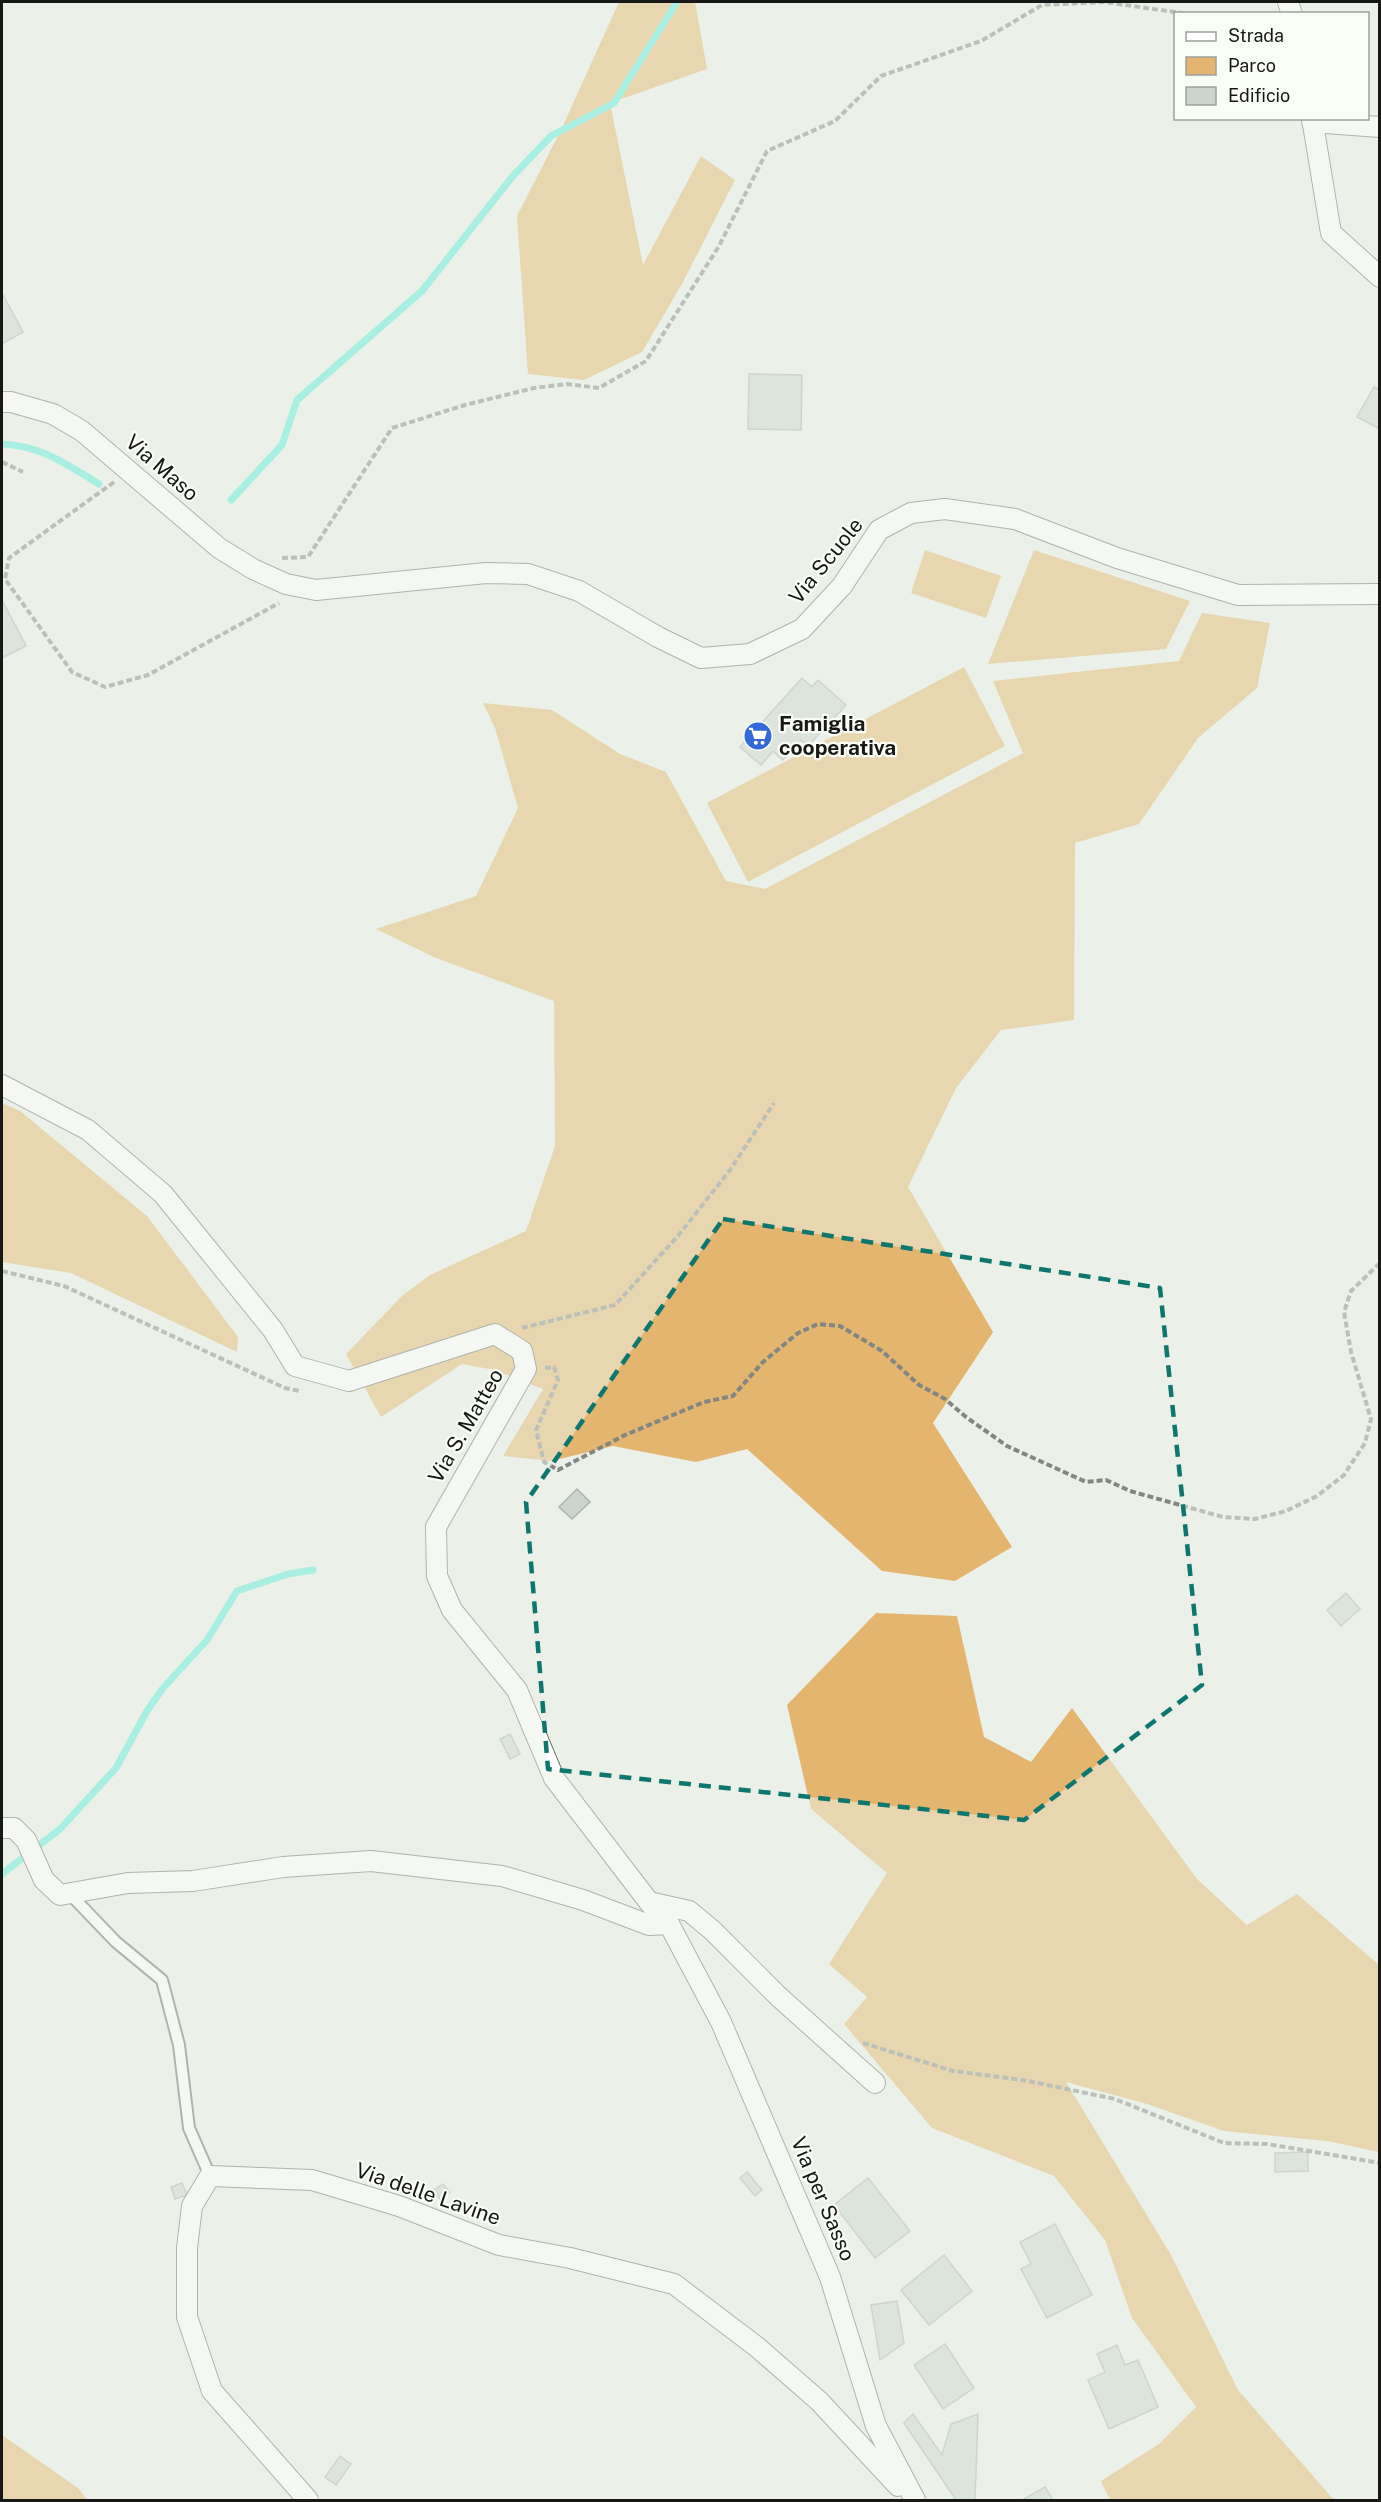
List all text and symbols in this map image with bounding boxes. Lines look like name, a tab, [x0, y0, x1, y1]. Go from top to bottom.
legend	[1174, 12, 1369, 120]
text: Strada	[1228, 25, 1284, 46]
text: Parco	[1228, 55, 1276, 76]
text: Edificio	[1228, 85, 1290, 106]
street label: Via Maso	[121, 429, 204, 506]
street label: Via Scuole	[783, 513, 868, 609]
place label: Famiglia cooperativa	[779, 711, 896, 760]
supermarket icon: Famiglia cooperativa	[742, 720, 774, 752]
street label: Via S. Matteo	[423, 1364, 508, 1487]
street label: Via per Sasso	[786, 2133, 861, 2265]
street label: Via delle Lavine	[352, 2157, 504, 2230]

